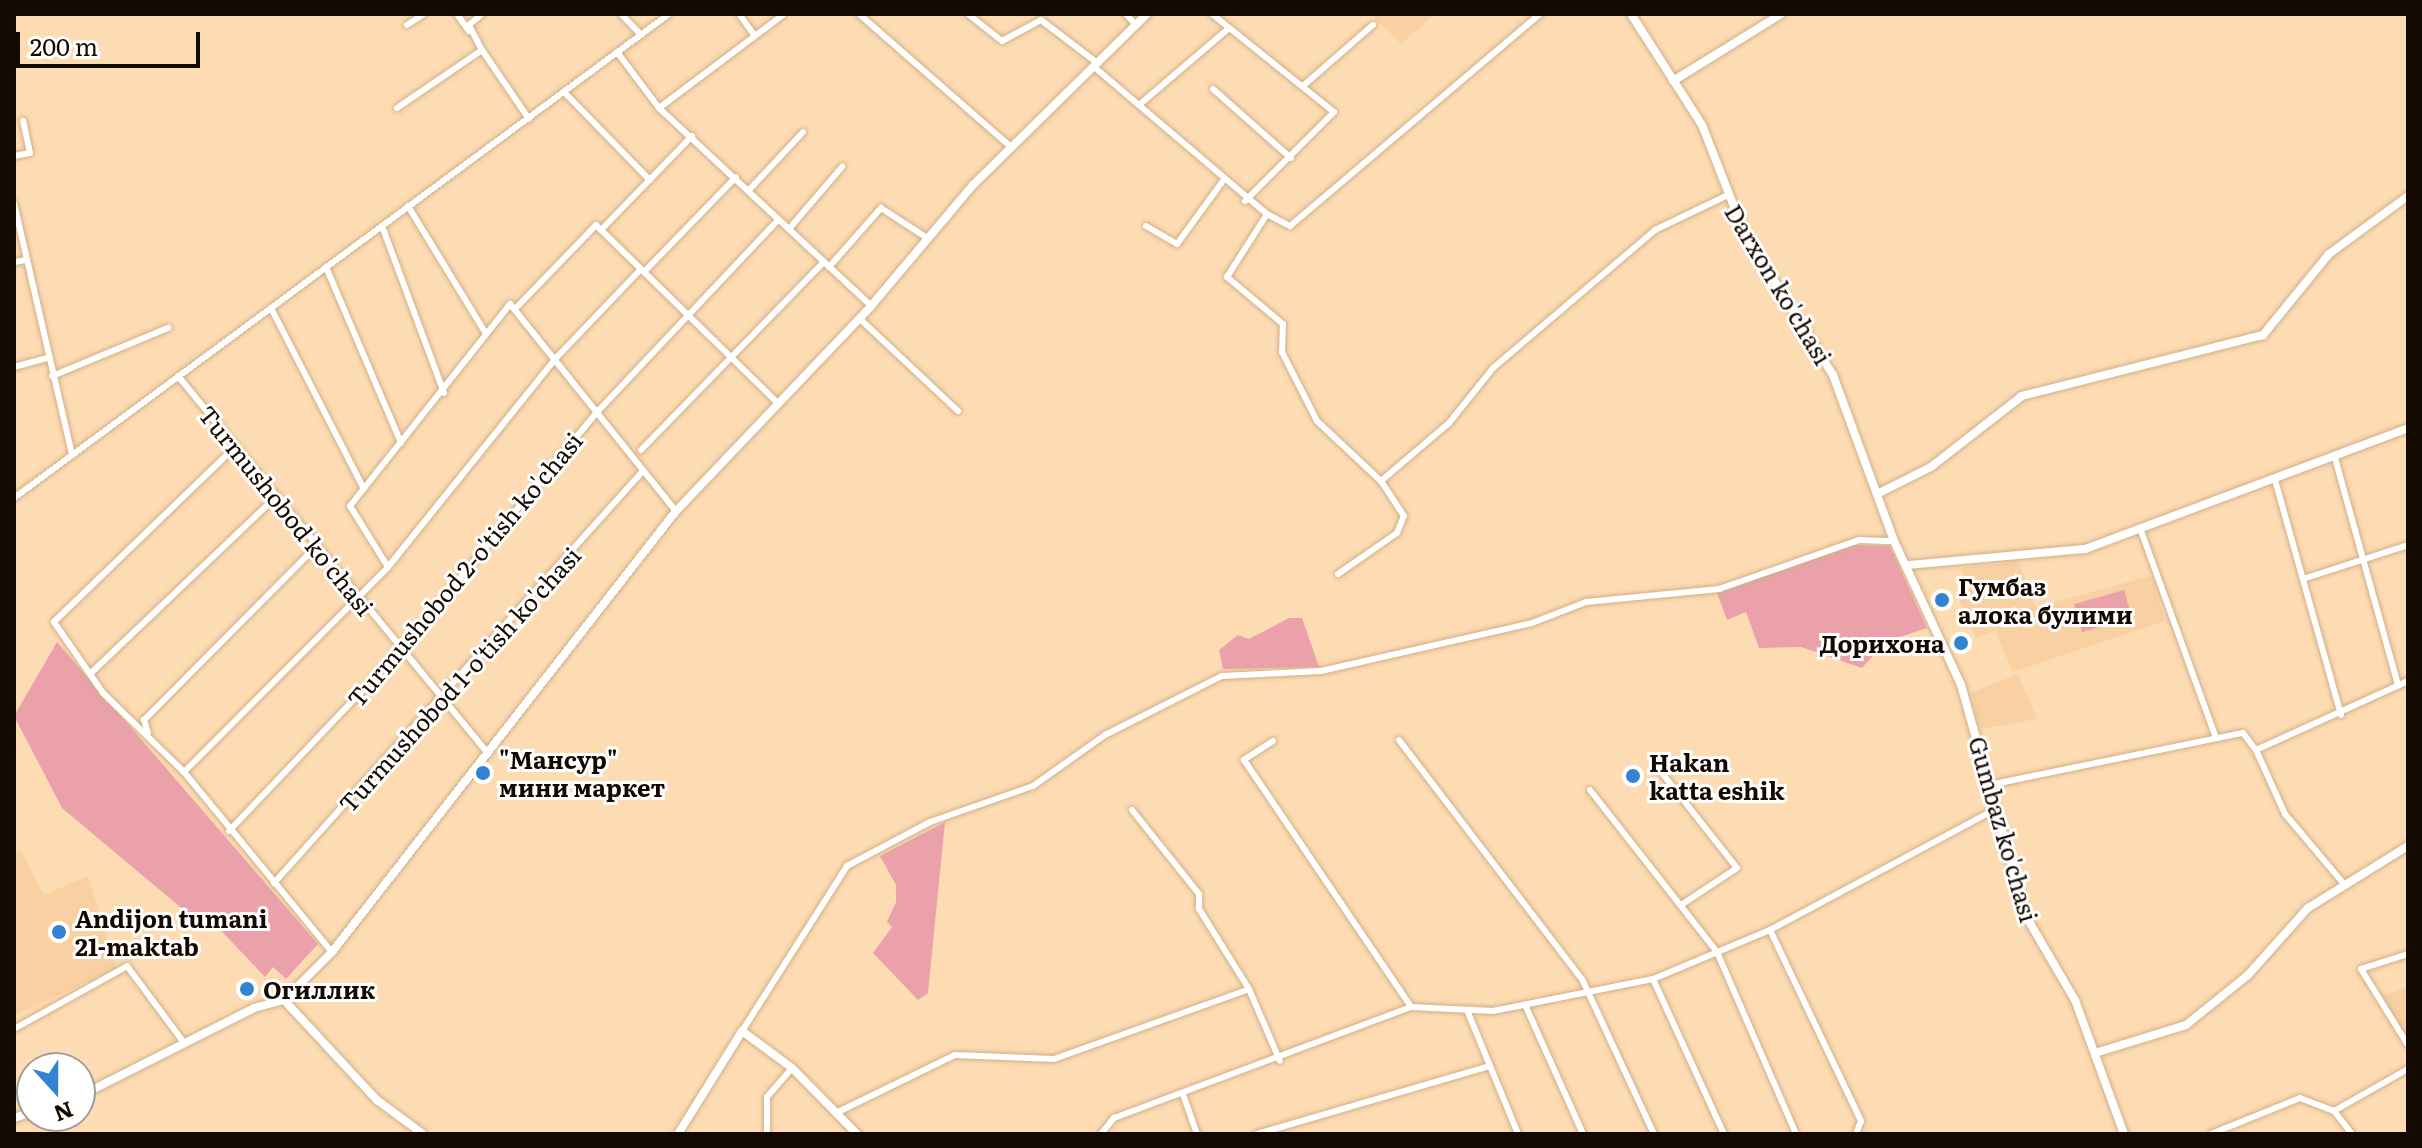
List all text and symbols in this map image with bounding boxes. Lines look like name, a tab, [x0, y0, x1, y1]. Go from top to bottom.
scale bar	[20, 16, 204, 66]
text: 200 m	[30, 28, 98, 63]
street label: Darxon ko'chasi	[1720, 199, 1838, 369]
street label: Turmushobod ko'chasi	[193, 399, 381, 621]
street label: Turmushobod 2-o'tish ko'chasi	[341, 426, 587, 712]
street label: Turmushobod 1-o'tish ko'chasi	[332, 540, 586, 818]
place label: Гумбаз алока булими	[1958, 572, 2133, 628]
marker: Гумбаз алока булими	[1933, 591, 1951, 609]
place label: Дорихона	[1820, 629, 1945, 657]
marker: Дорихона	[1952, 634, 1970, 652]
street label: Gumbaz ko'chasi	[1964, 733, 2044, 925]
place label: "Мансур" мини маркет	[499, 745, 665, 801]
place label: Hakan katta eshik	[1649, 748, 1785, 804]
marker: "Мансур" мини маркет	[474, 764, 492, 782]
marker: Hakan katta eshik	[1624, 767, 1642, 785]
place label: Andijon tumani 21-maktab	[75, 904, 268, 960]
marker: Andijon tumani 21-maktab	[50, 923, 68, 941]
place label: Огиллик	[263, 975, 375, 1003]
marker: Огиллик	[238, 980, 256, 998]
north arrow	[16, 1052, 96, 1132]
text: N	[50, 1094, 79, 1132]

